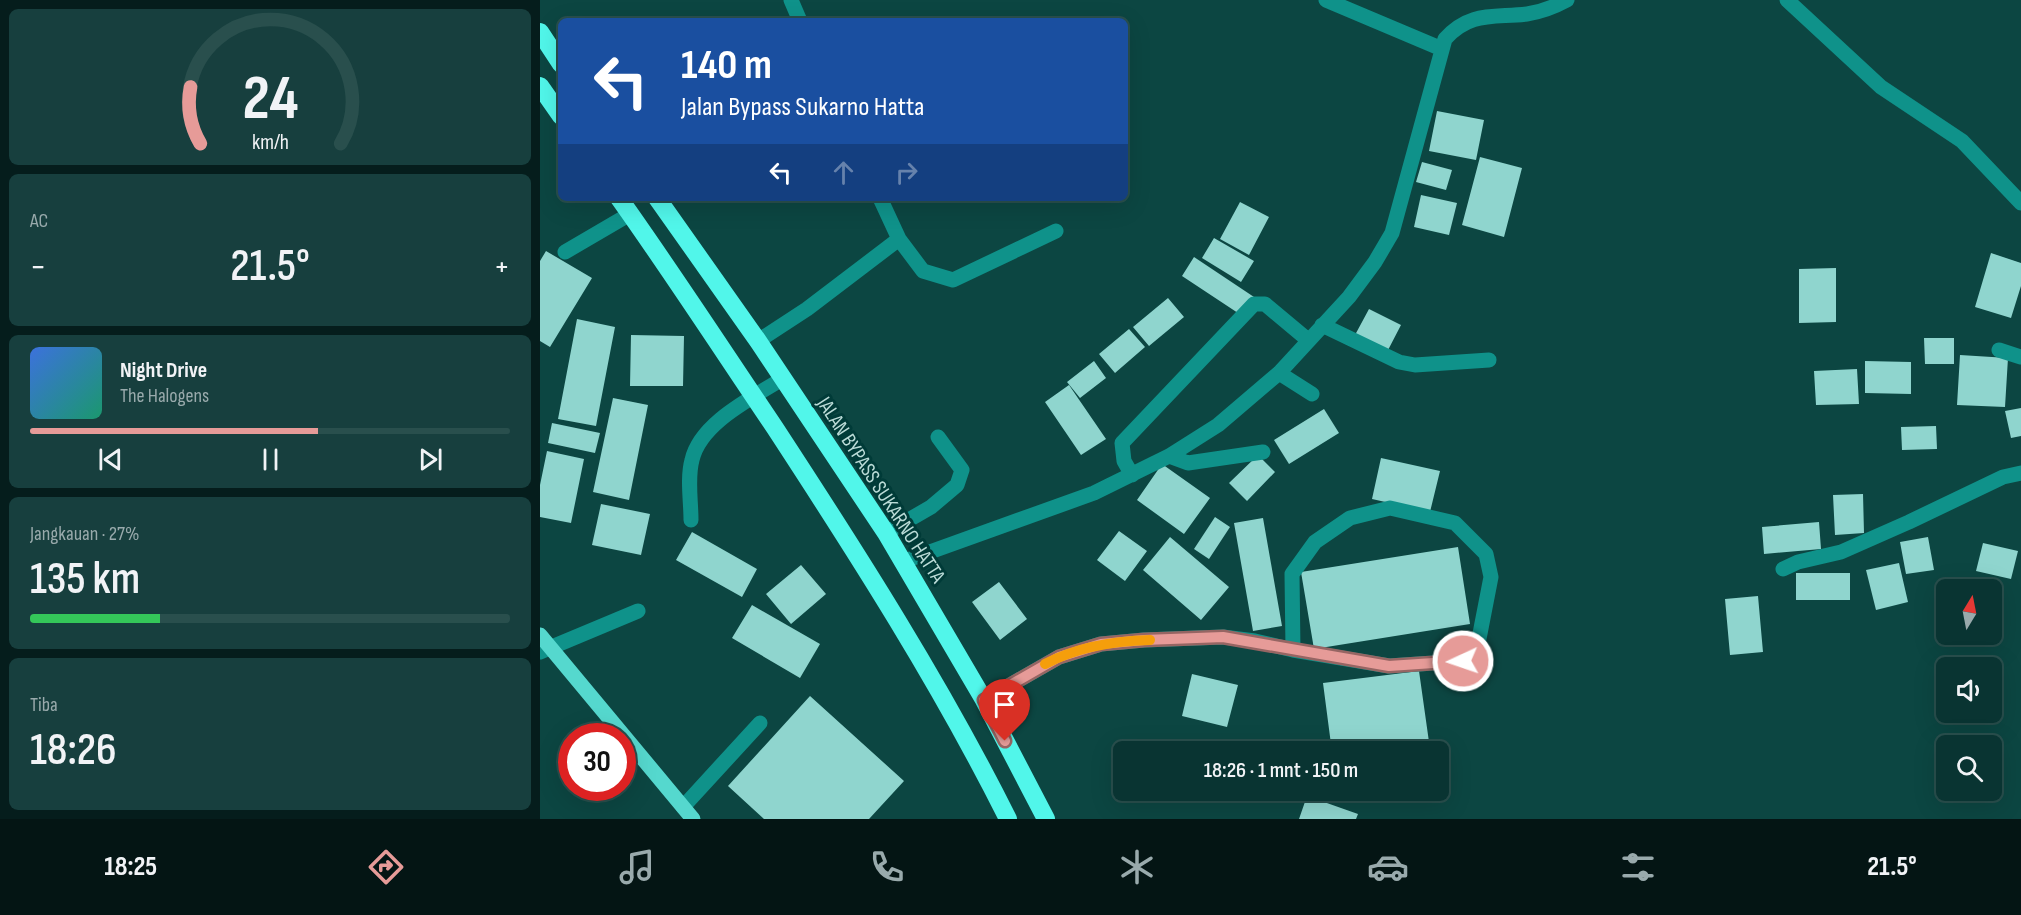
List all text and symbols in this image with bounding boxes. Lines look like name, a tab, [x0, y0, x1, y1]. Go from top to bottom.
text: 140 m	[681, 40, 772, 91]
icon: left	[582, 42, 660, 120]
text: 24	[242, 62, 298, 137]
text: Jalan Bypass Sukarno Hatta	[681, 91, 925, 123]
text: km/h	[251, 130, 289, 155]
icon: left	[764, 156, 797, 189]
icon: ahead	[827, 156, 860, 189]
icon: right	[890, 156, 923, 189]
text: AC	[30, 209, 48, 233]
text: 21.5°	[230, 239, 310, 294]
text: −	[30, 247, 46, 287]
text: +	[494, 247, 510, 287]
text: Night Drive	[120, 357, 207, 384]
text: The Halogens	[120, 384, 209, 408]
street label: JALAN BYPASS SUKARNO HATTA	[811, 392, 951, 588]
icon: previous	[94, 443, 127, 476]
icon: pause	[254, 443, 287, 476]
icon: next	[414, 443, 447, 476]
text: Jangkauan · 27%	[30, 522, 139, 546]
text: 135 km	[30, 552, 140, 607]
north arrow	[1936, 579, 2002, 645]
map controls	[1936, 579, 2002, 801]
position arrow	[1431, 629, 1495, 693]
button: sound	[1936, 657, 2002, 723]
pin	[979, 679, 1030, 741]
icon: arrive	[988, 688, 1021, 721]
text: Tiba	[30, 693, 58, 717]
text: 18:26	[30, 723, 117, 778]
speed limit sign: 30	[558, 723, 636, 801]
button: search	[1936, 735, 2002, 801]
text: 18:26 · 1 mnt · 150 m	[1204, 757, 1358, 784]
icon: directions	[365, 846, 407, 888]
icon: music	[616, 846, 658, 888]
icon: phone	[866, 846, 908, 888]
icon: climate	[1116, 846, 1158, 888]
icon: car	[1367, 846, 1409, 888]
icon: filters	[1617, 846, 1659, 888]
text: 18:25	[104, 851, 157, 883]
text: 21.5°	[1867, 851, 1917, 883]

